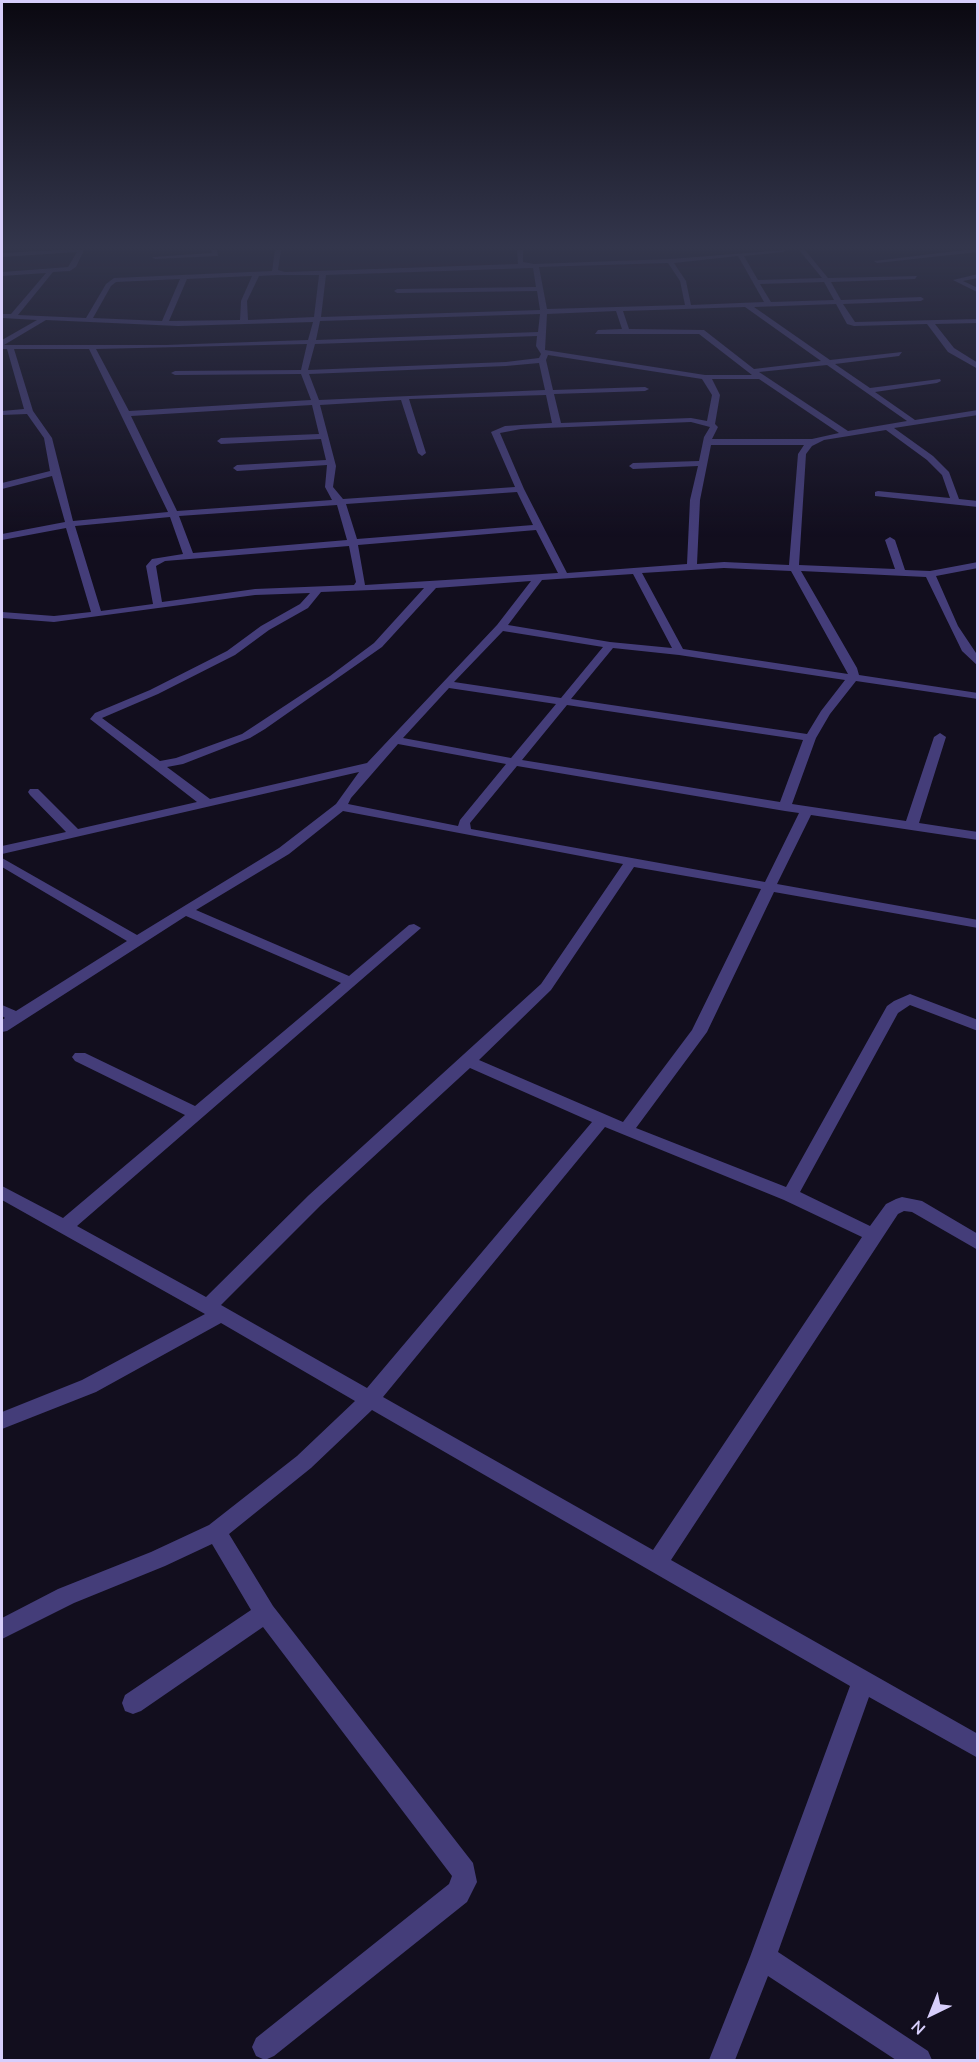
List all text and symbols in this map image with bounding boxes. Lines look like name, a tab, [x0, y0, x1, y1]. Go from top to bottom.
north arrow	[901, 1984, 961, 2044]
text: N	[907, 2015, 931, 2039]

